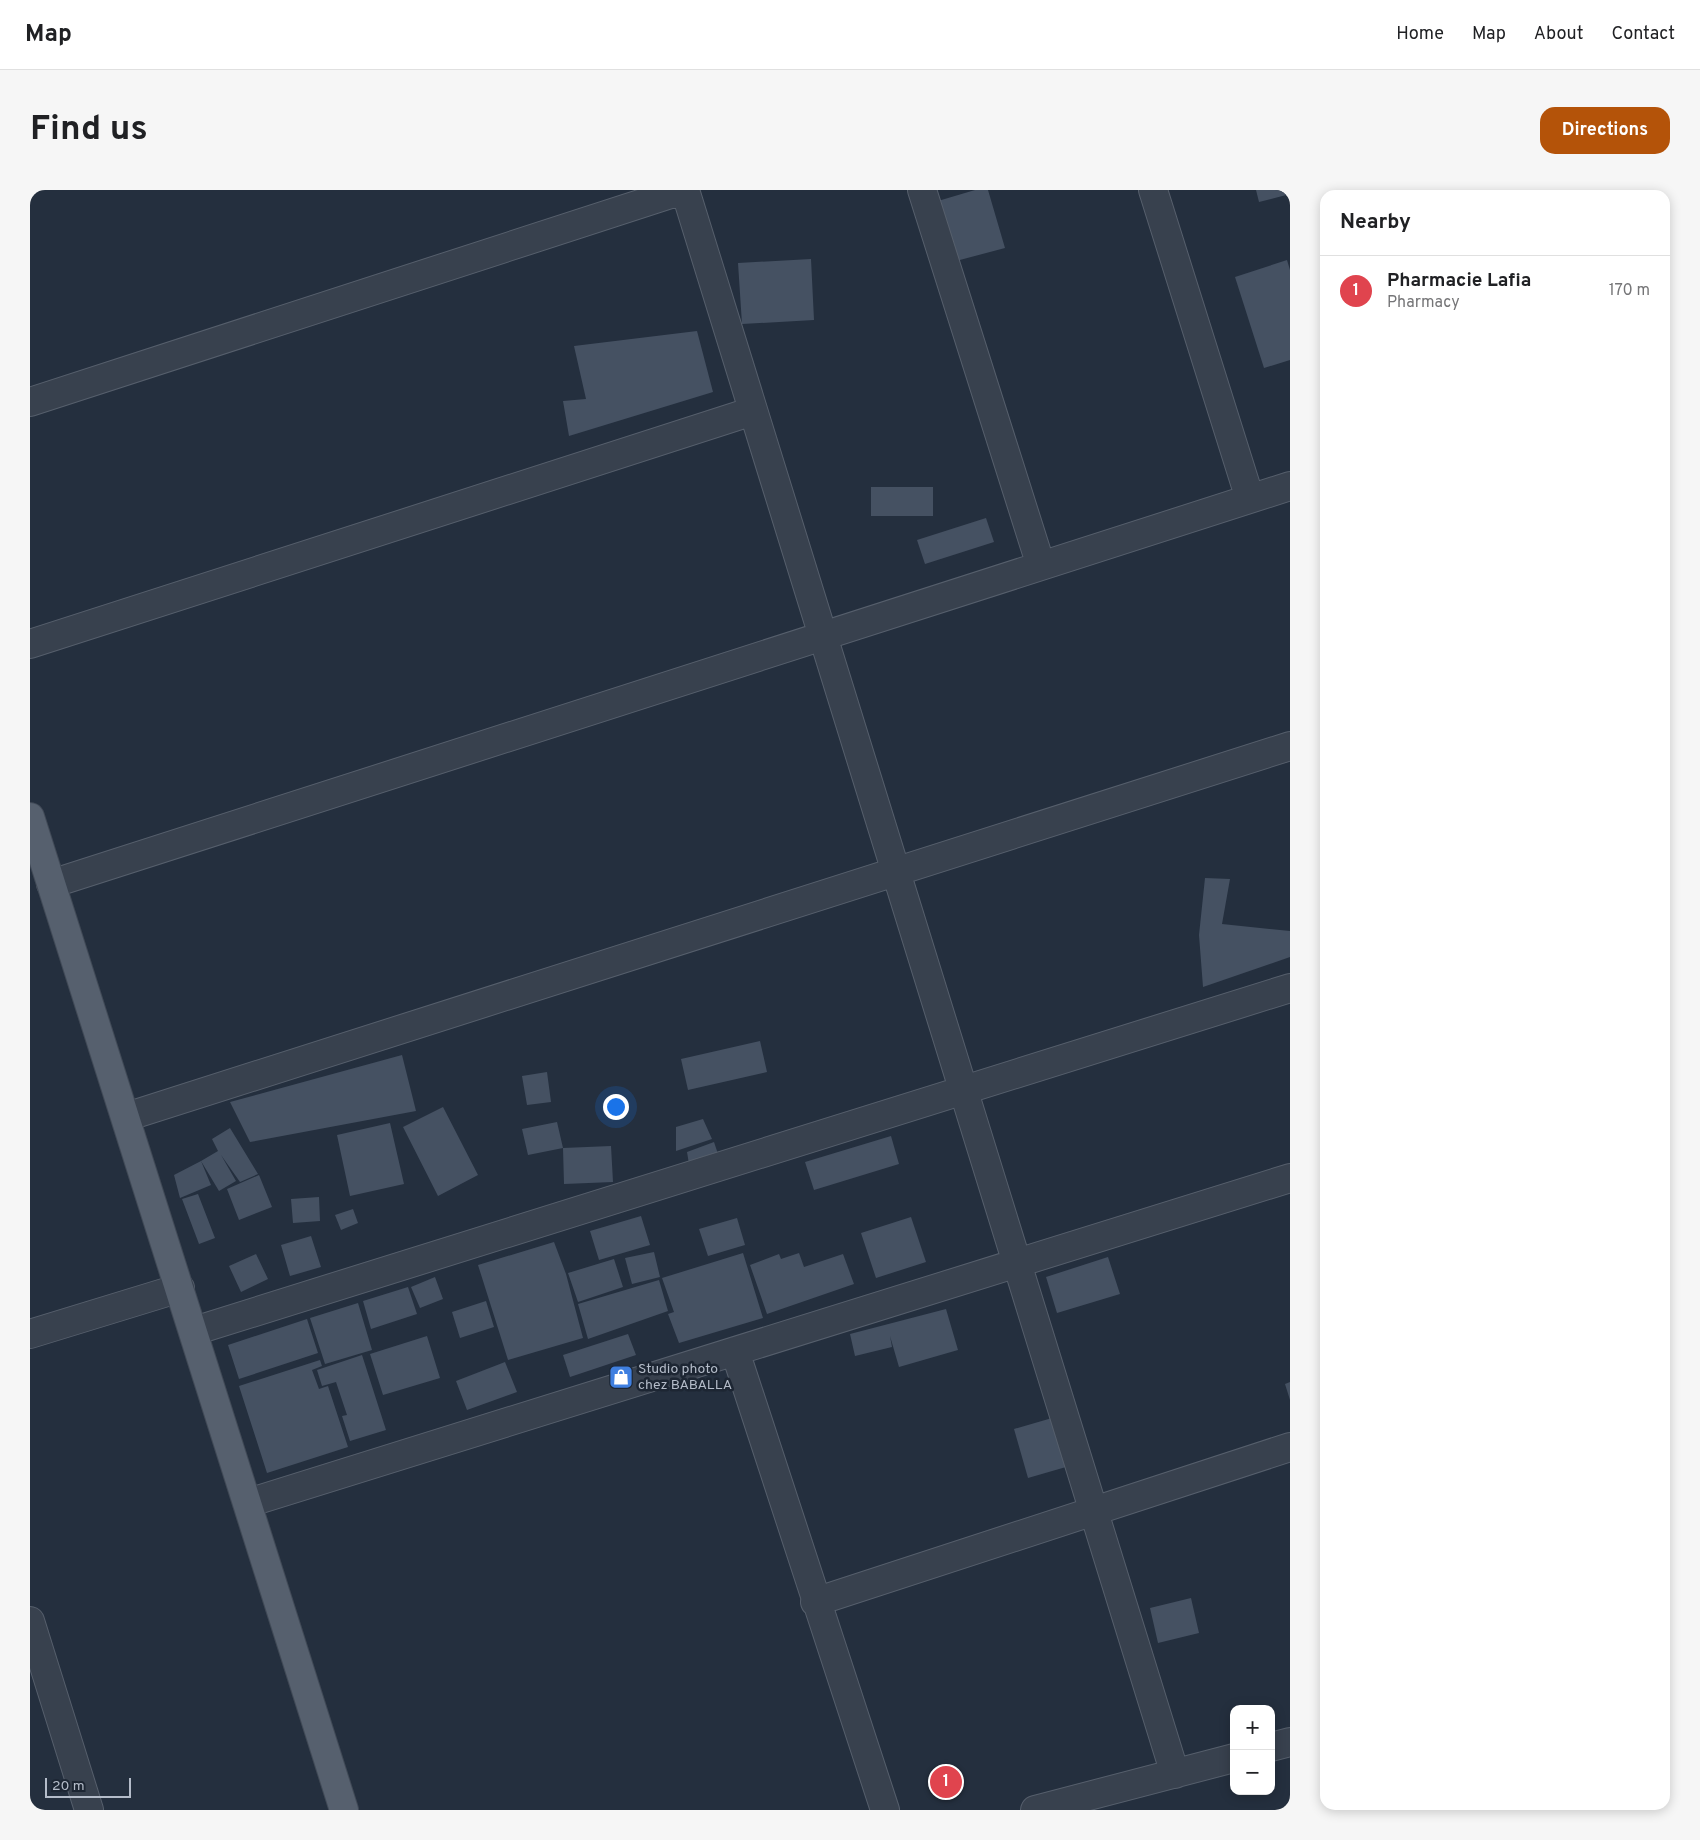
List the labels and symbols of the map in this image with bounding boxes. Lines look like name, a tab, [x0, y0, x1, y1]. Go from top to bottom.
your location	[603, 1094, 629, 1120]
place label: Studio photo chez BABALLA	[638, 1361, 732, 1394]
shop icon: Studio photo chez BABALLA	[608, 1364, 634, 1390]
pin: 1	[930, 1763, 962, 1801]
scale bar	[45, 1775, 131, 1798]

